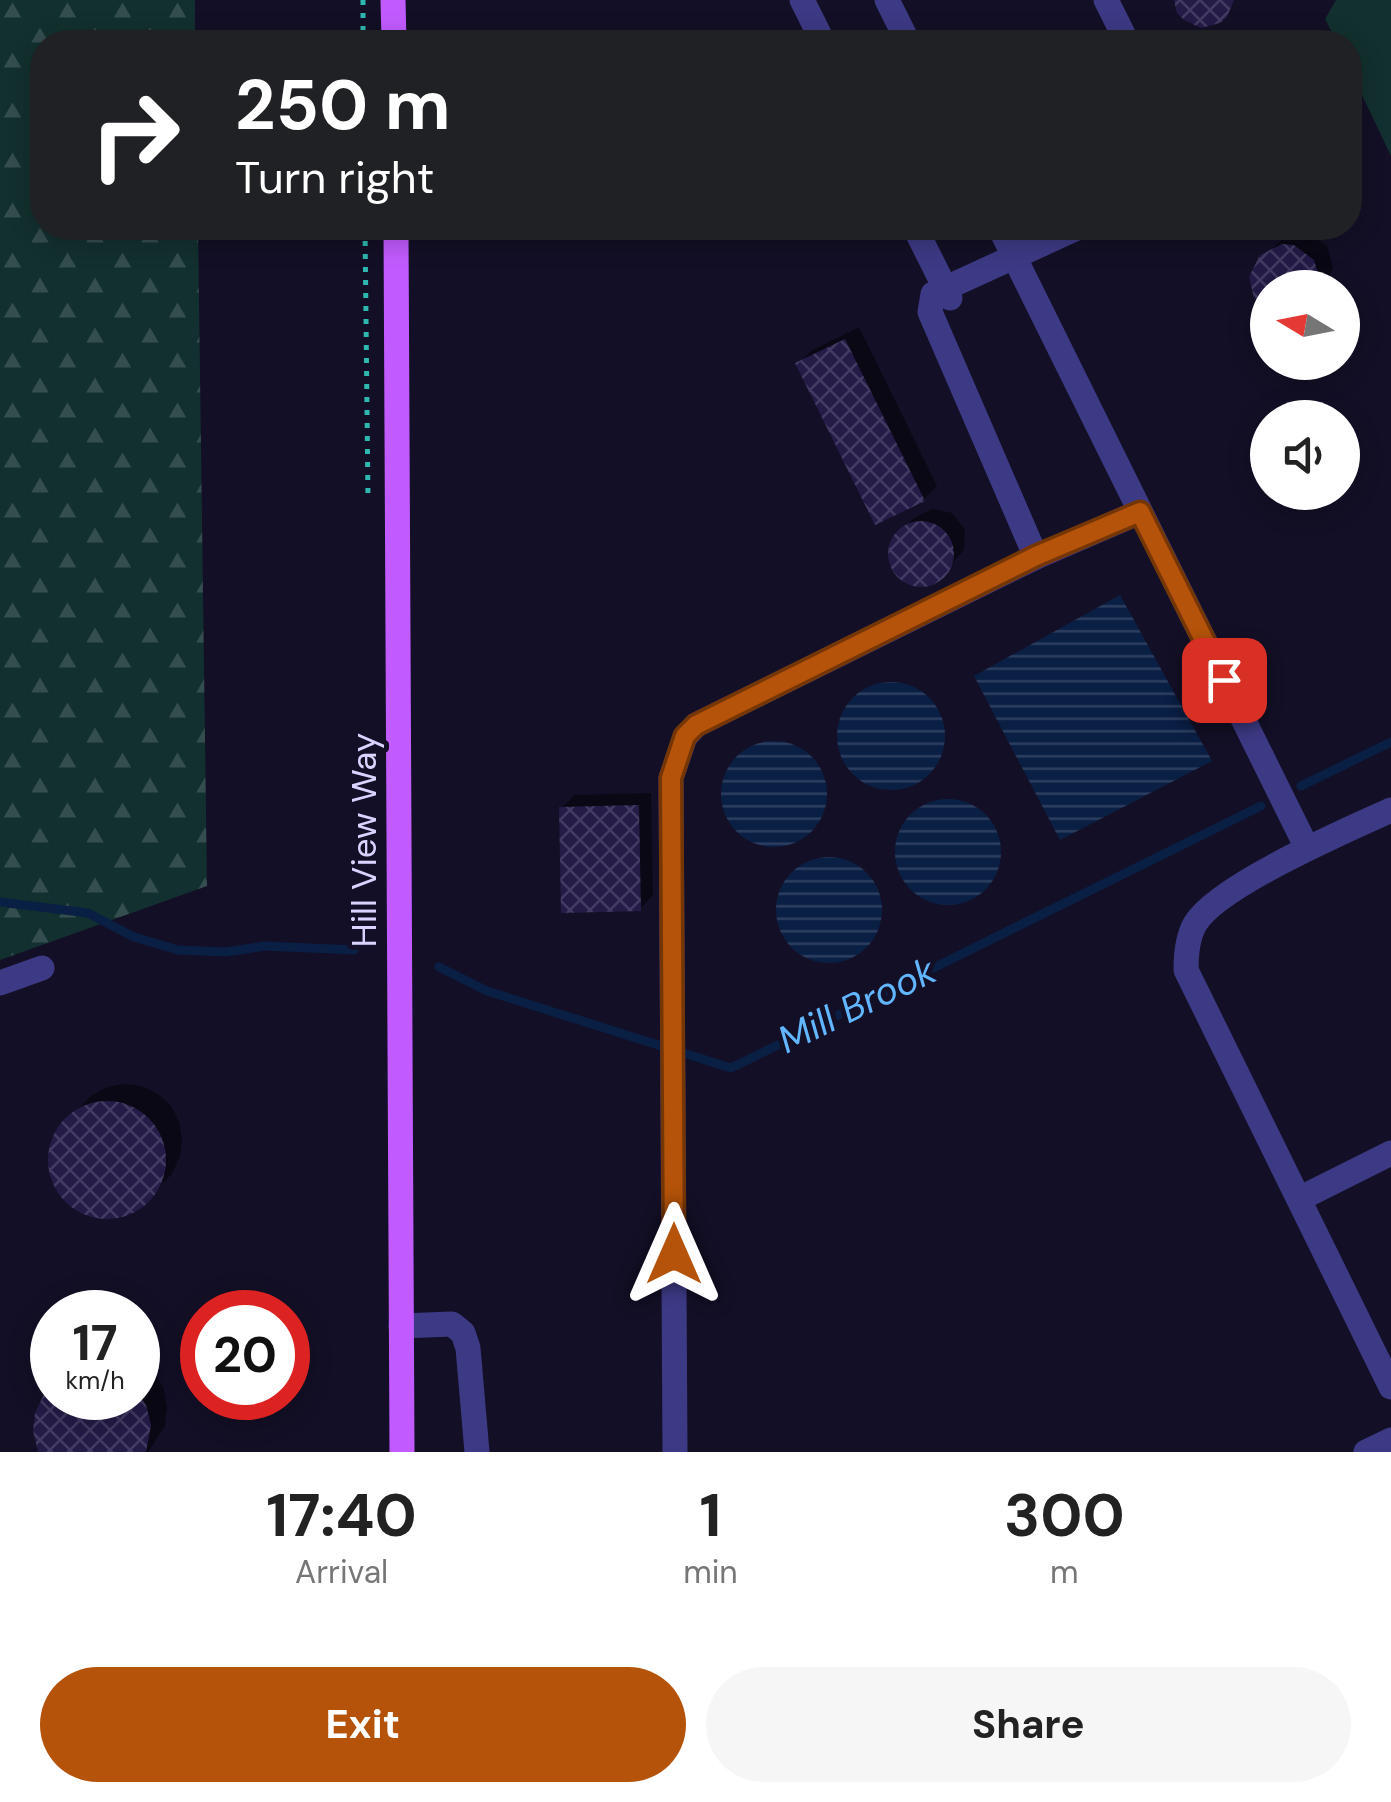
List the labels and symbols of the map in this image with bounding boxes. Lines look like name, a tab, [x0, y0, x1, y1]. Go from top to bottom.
north arrow	[1250, 270, 1360, 380]
pin	[1182, 638, 1267, 723]
street label: Hill View Way	[341, 733, 387, 947]
water label: Mill Brook	[770, 945, 945, 1065]
position arrow	[622, 1202, 726, 1306]
speed limit sign: 20	[180, 1290, 310, 1420]

